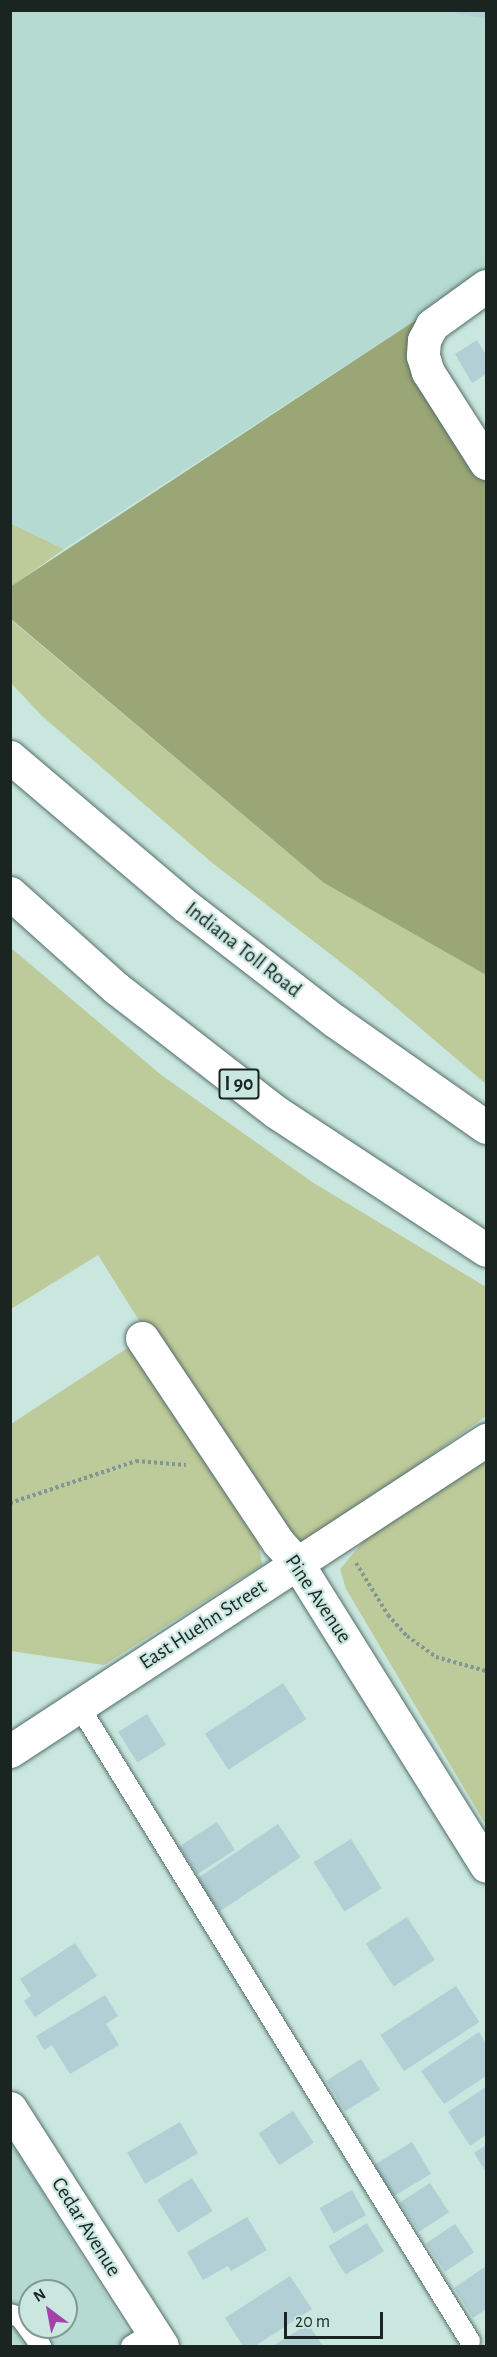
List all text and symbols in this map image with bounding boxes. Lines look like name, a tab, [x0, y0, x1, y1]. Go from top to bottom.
street label: Indiana Toll Road	[180, 897, 306, 1003]
road number: I 90	[218, 1067, 260, 1101]
street label: Pine Avenue	[279, 1550, 357, 1648]
street label: East Huehn Street	[135, 1575, 271, 1675]
street label: Cedar Avenue	[46, 2173, 126, 2281]
north arrow	[18, 2279, 78, 2339]
text: N	[31, 2286, 48, 2305]
scale bar	[287, 2300, 386, 2338]
text: 20 m	[295, 2313, 330, 2331]

